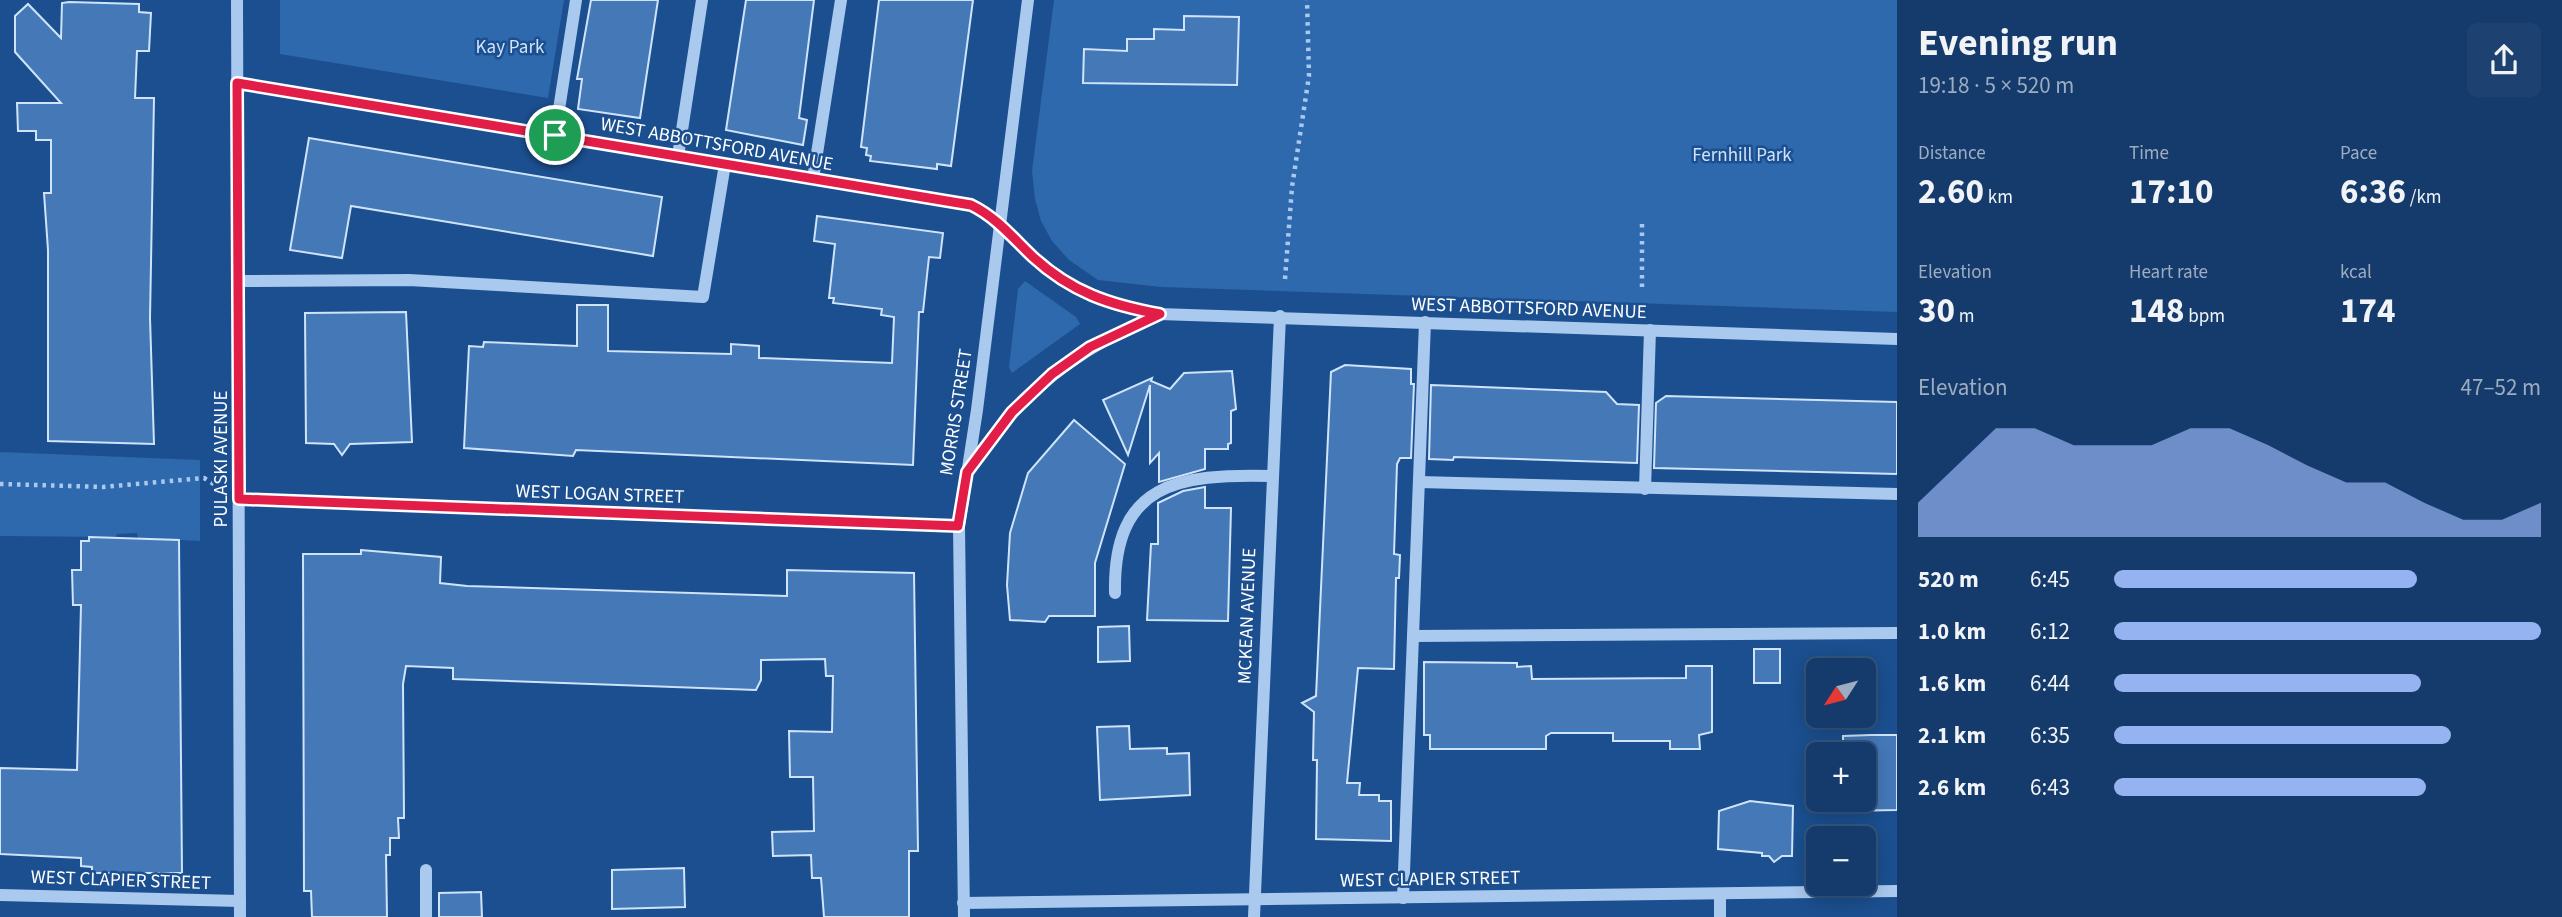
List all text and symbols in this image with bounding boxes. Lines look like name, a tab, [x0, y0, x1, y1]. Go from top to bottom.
text: Evening run	[1918, 16, 2118, 70]
button: share	[2467, 23, 2541, 97]
park label: Kay Park	[476, 34, 545, 61]
text: 19:18 · 5 × 520 m	[1918, 69, 2074, 102]
pin	[525, 105, 585, 165]
street label: WEST ABBOTTSFORD AVENUE	[598, 111, 835, 178]
icon: arrive	[536, 116, 574, 154]
text: Distance	[1918, 140, 1986, 167]
text: Time	[2129, 140, 2169, 167]
text: Pace	[2340, 140, 2377, 167]
park label: Fernhill Park	[1692, 142, 1792, 169]
text: 2.60	[1918, 167, 1984, 217]
text: 17:10	[2129, 167, 2213, 217]
text: 6:36	[2340, 167, 2406, 217]
text: km	[1984, 184, 2013, 211]
text: /km	[2406, 184, 2442, 211]
text: Elevation	[1918, 259, 1992, 286]
text: Heart rate	[2129, 259, 2208, 286]
text: kcal	[2340, 259, 2372, 286]
text: 30	[1918, 286, 1955, 336]
text: 148	[2129, 286, 2184, 336]
text: 174	[2340, 286, 2395, 336]
street label: WEST ABBOTTSFORD AVENUE	[1411, 291, 1647, 326]
text: m	[1955, 303, 1975, 330]
text: bpm	[2184, 303, 2225, 330]
street label: MORRIS STREET	[933, 347, 980, 478]
text: Elevation	[1918, 371, 2008, 404]
text: 47–52 m	[2461, 371, 2541, 404]
street label: PULASKI AVENUE	[208, 391, 235, 527]
street label: WEST LOGAN STREET	[515, 478, 685, 511]
street label: MCKEAN AVENUE	[1232, 547, 1263, 685]
text: 520 m	[1918, 563, 1979, 596]
text: 6:45	[2030, 563, 2070, 596]
text: 1.0 km	[1918, 615, 1986, 648]
text: 6:12	[2030, 615, 2070, 648]
north arrow	[1806, 658, 1876, 728]
map controls	[1806, 658, 1876, 896]
text: 1.6 km	[1918, 667, 1986, 700]
text: 6:44	[2030, 667, 2070, 700]
text: 2.1 km	[1918, 719, 1986, 752]
text: 6:35	[2030, 719, 2070, 752]
button: +	[1806, 742, 1876, 812]
text: 2.6 km	[1918, 771, 1986, 804]
text: 6:43	[2030, 771, 2070, 804]
button: −	[1806, 826, 1876, 896]
street label: WEST CLAPIER STREET	[30, 864, 212, 897]
street label: WEST CLAPIER STREET	[1340, 864, 1520, 895]

